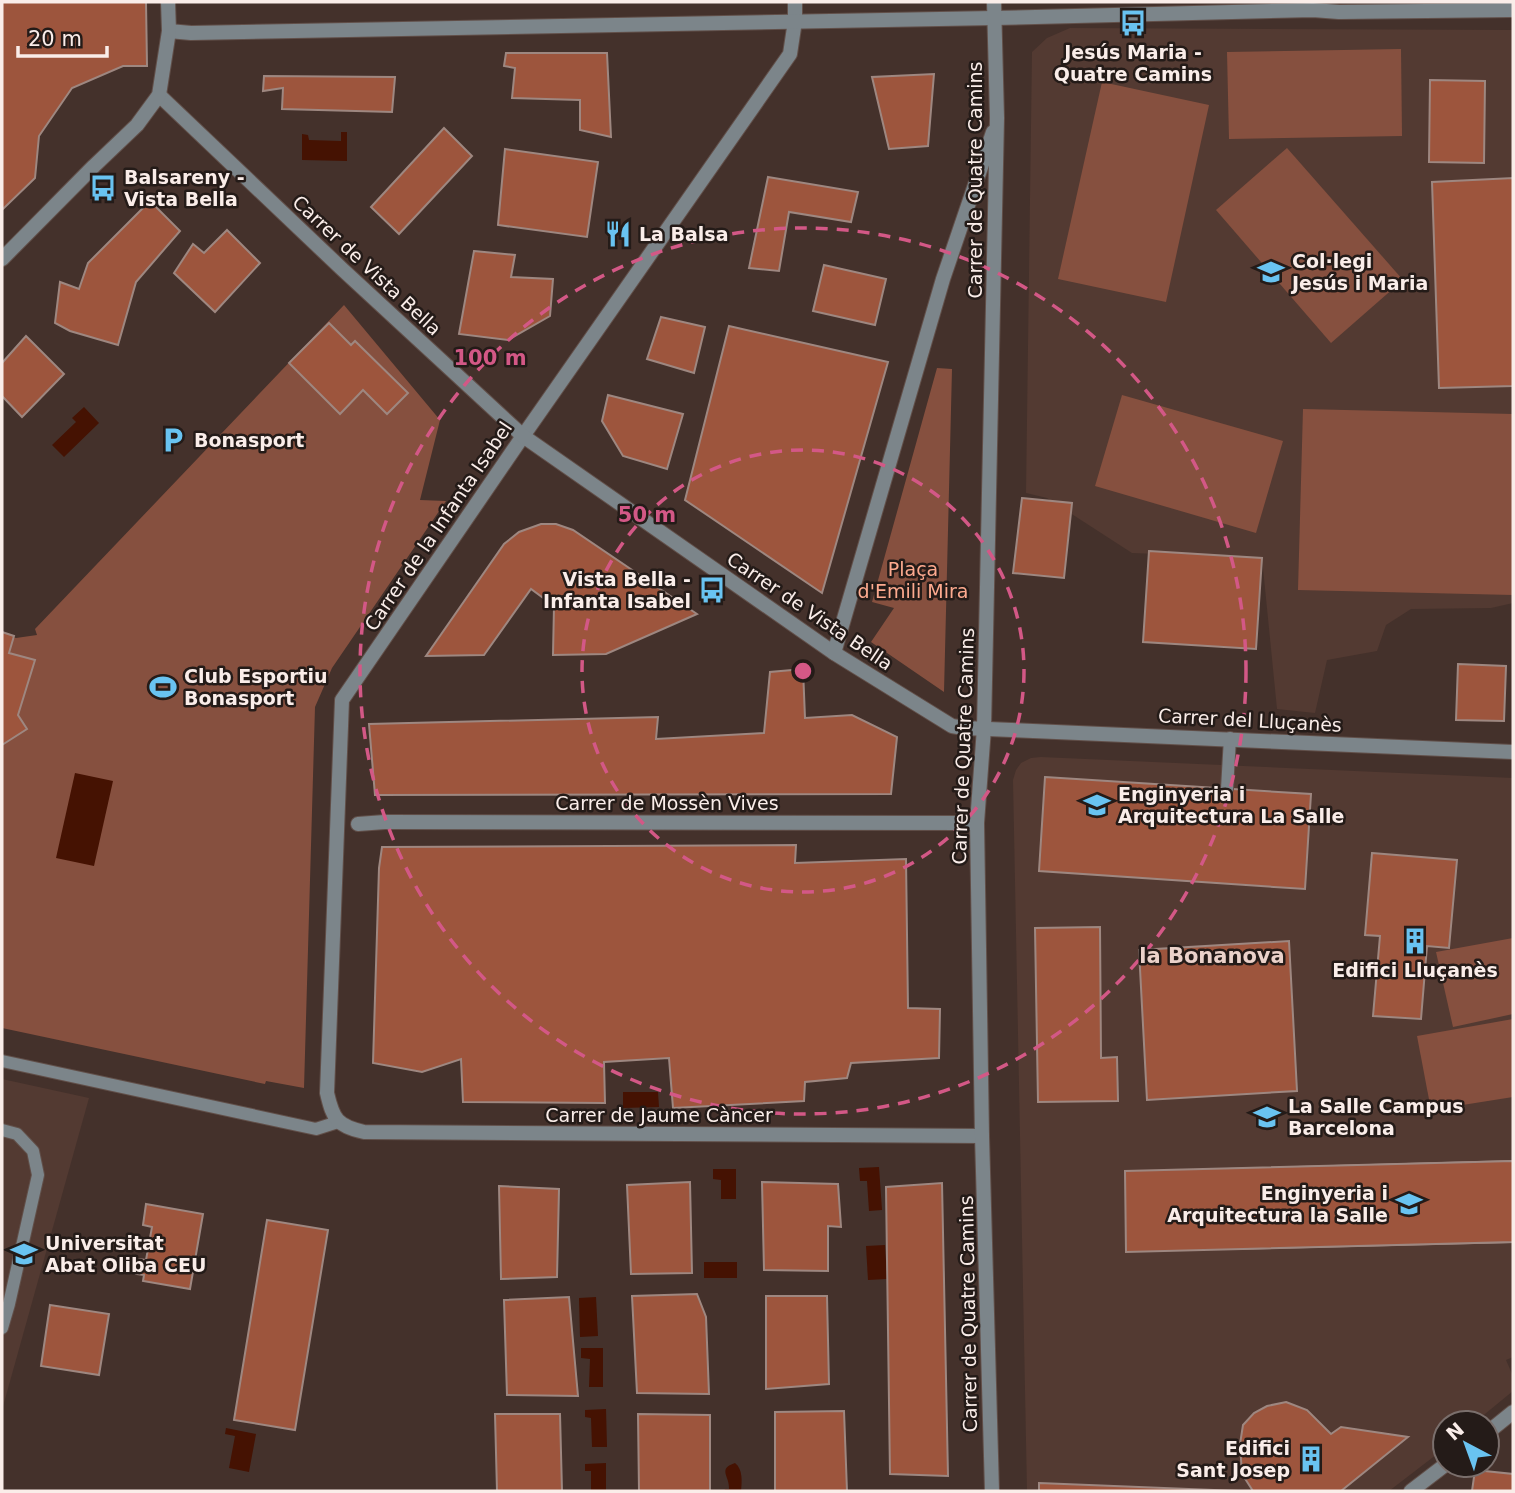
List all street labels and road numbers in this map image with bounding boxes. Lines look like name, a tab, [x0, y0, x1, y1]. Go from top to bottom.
street label: Carrer de Quatre Camins	[964, 62, 986, 298]
street label: Carrer de Vista Bella	[288, 190, 446, 340]
street label: Carrer de la Infanta Isabel	[360, 417, 516, 635]
street label: Carrer de Vista Bella	[723, 547, 897, 675]
street label: Carrer de Quatre Camins	[948, 627, 978, 865]
street label: Carrer del Lluçanès	[1158, 704, 1342, 736]
street label: Carrer de Mossèn Vives	[555, 792, 779, 814]
street label: Carrer de Jaume Càncer	[545, 1104, 773, 1126]
street label: Carrer de Quatre Camins	[955, 1195, 981, 1433]

